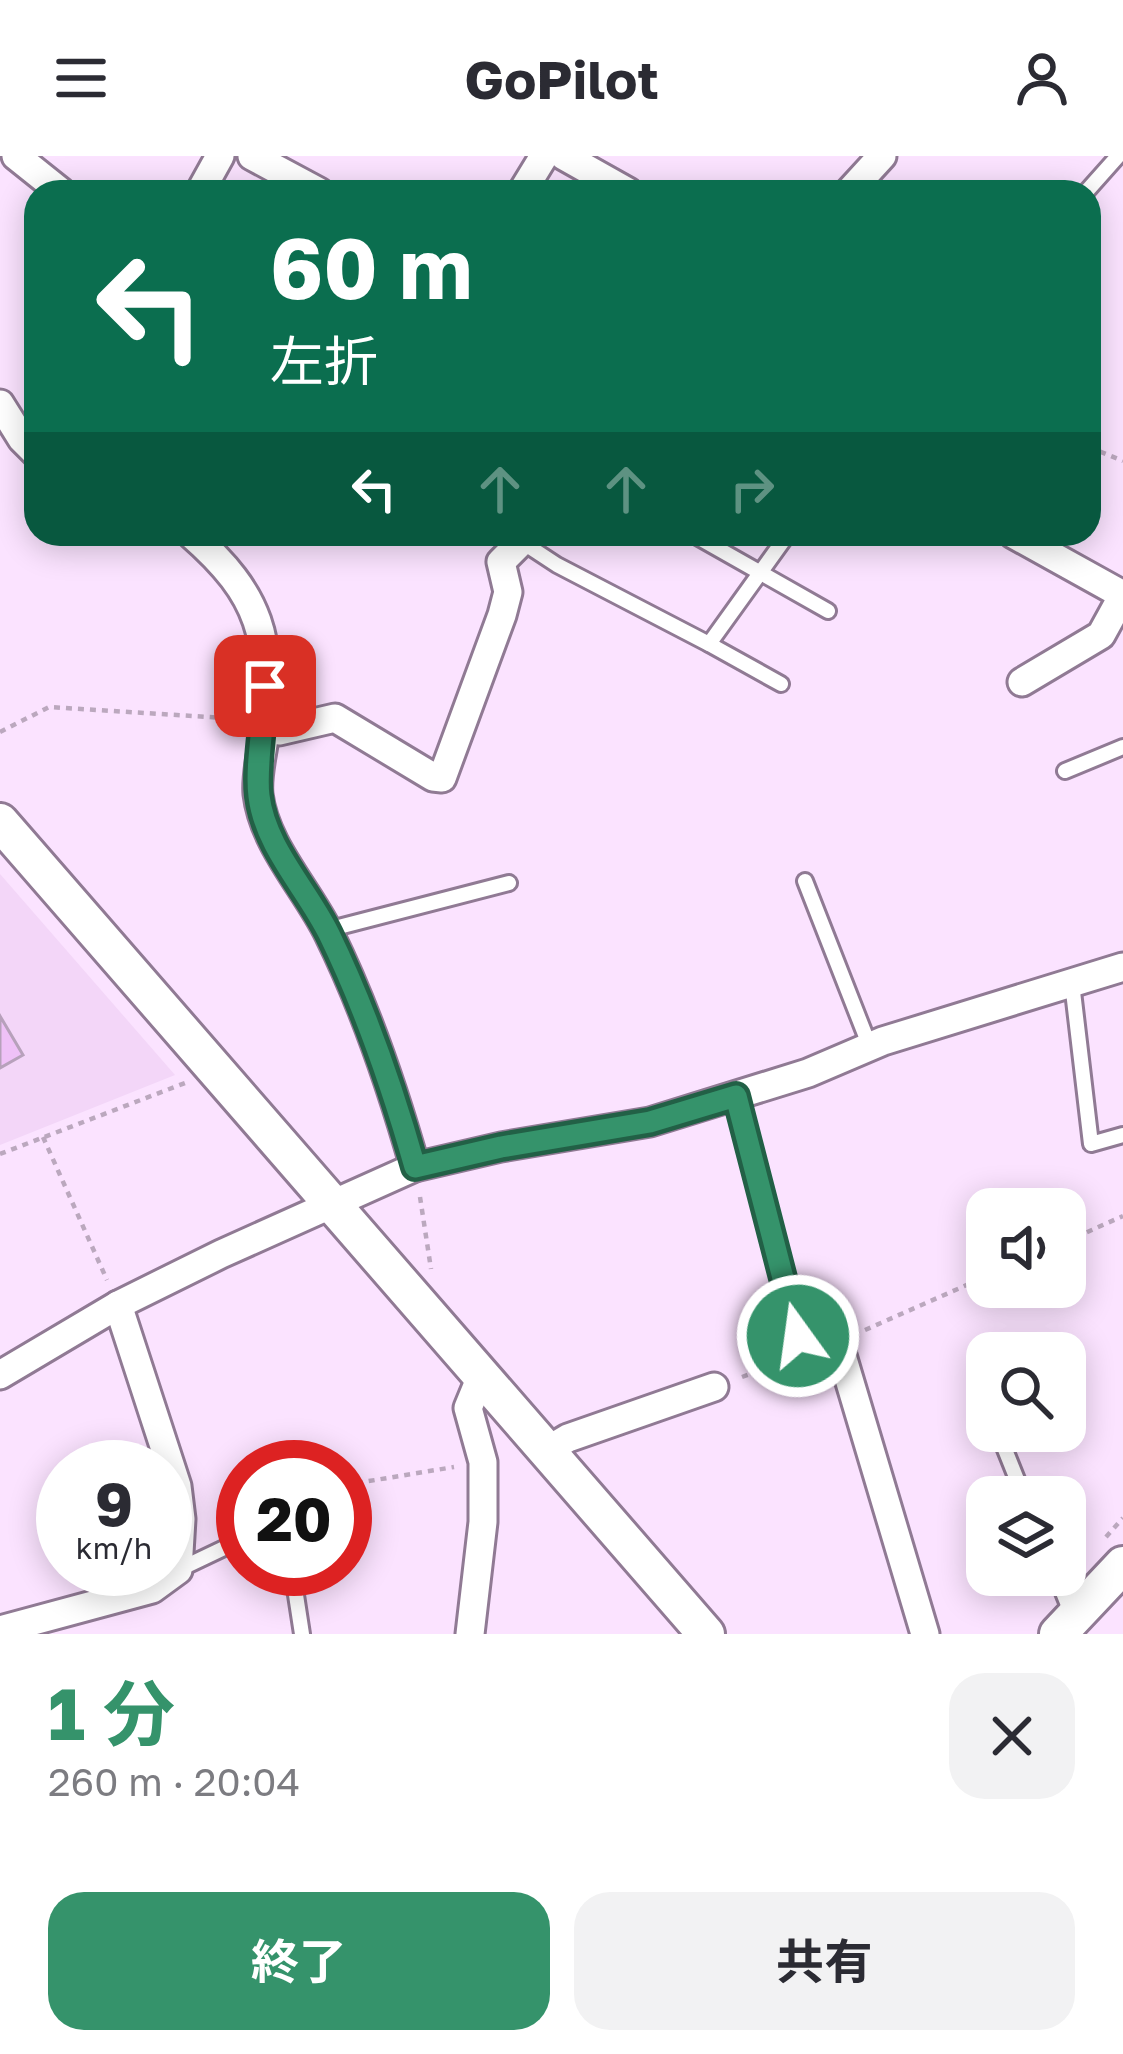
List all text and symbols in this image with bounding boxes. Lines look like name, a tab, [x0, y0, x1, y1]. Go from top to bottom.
icon: menu	[48, 45, 114, 111]
icon: person	[1009, 45, 1075, 111]
text: GoPilot	[464, 46, 659, 111]
text: 60 m	[270, 217, 472, 317]
icon: left	[72, 228, 228, 384]
text: 左折	[270, 328, 378, 393]
icon: left	[341, 456, 407, 522]
icon: ahead	[467, 456, 533, 522]
icon: ahead	[593, 456, 659, 522]
icon: right	[719, 456, 785, 522]
pin	[214, 635, 316, 737]
icon: arrive	[232, 653, 298, 719]
map controls	[966, 1188, 1086, 1596]
button: sound	[966, 1188, 1086, 1308]
position arrow	[735, 1273, 861, 1399]
button: search	[966, 1332, 1086, 1452]
speed limit sign: 20	[216, 1440, 372, 1596]
text: 9	[95, 1467, 133, 1539]
button: layers	[966, 1476, 1086, 1596]
text: km/h	[76, 1530, 152, 1566]
text: 1 分	[48, 1669, 175, 1756]
button: close	[949, 1673, 1075, 1799]
text: 260 m · 20:04	[48, 1758, 300, 1805]
button: 終了	[48, 1892, 550, 2030]
button: 共有	[574, 1892, 1075, 2030]

